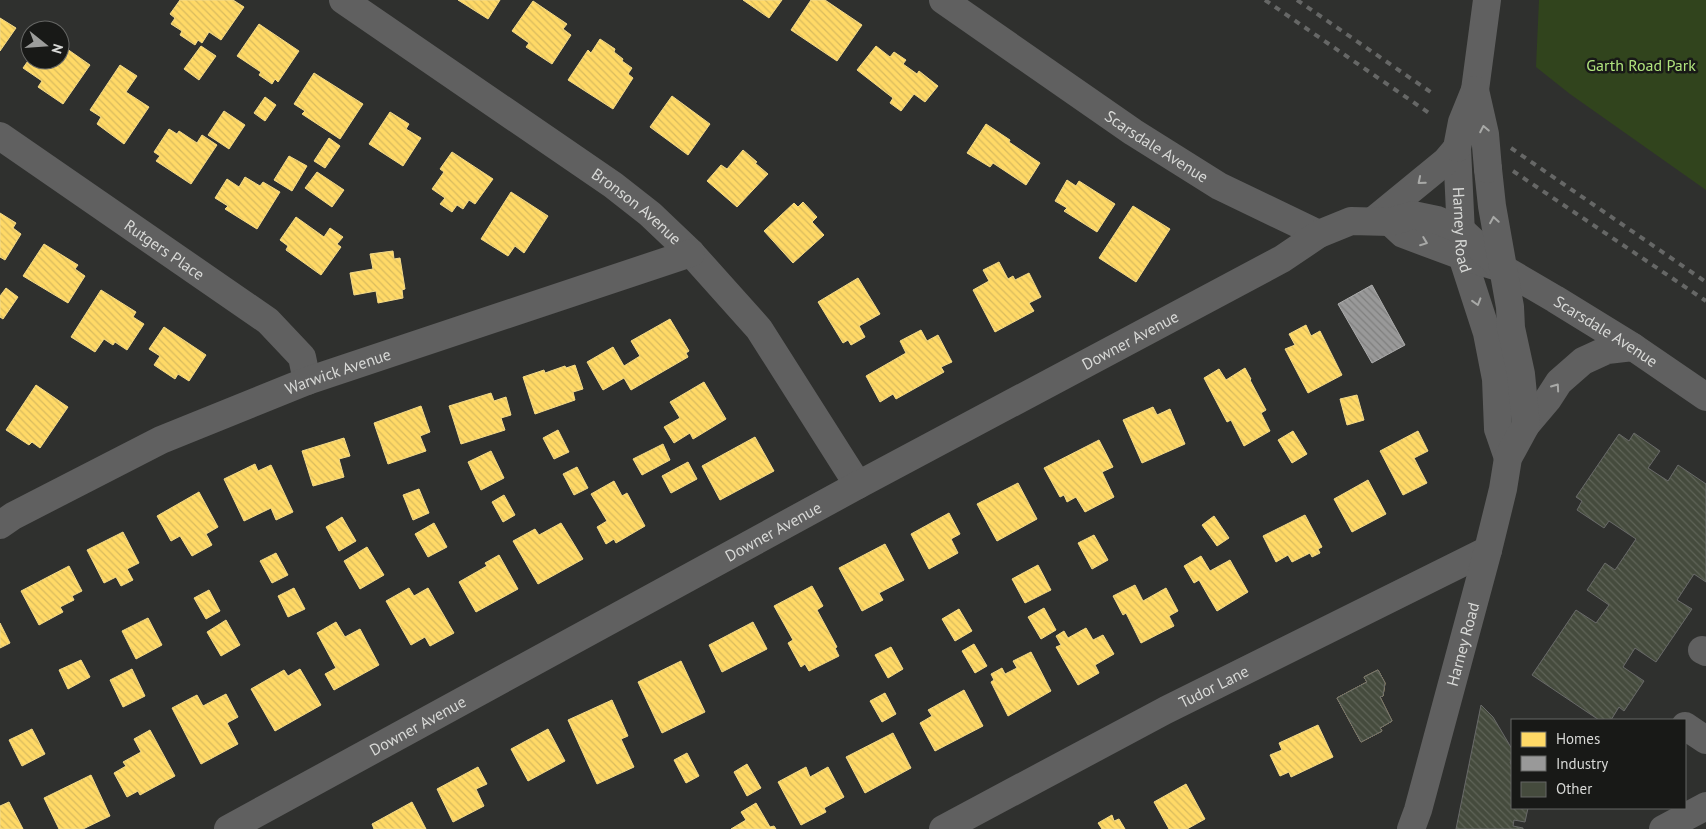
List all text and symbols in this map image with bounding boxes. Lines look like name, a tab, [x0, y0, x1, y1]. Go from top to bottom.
north arrow	[20, 20, 70, 70]
text: N	[47, 42, 67, 56]
park label: Garth Road Park	[1586, 55, 1696, 75]
street label: Scarsdale Avenue	[1101, 106, 1212, 187]
one-way arrow	[1479, 125, 1489, 134]
street label: Bronson Avenue	[588, 164, 686, 249]
one-way arrow	[1418, 175, 1427, 184]
street label: Harney Road	[1449, 187, 1477, 275]
street label: Rutgers Place	[121, 215, 209, 284]
one-way arrow	[1490, 216, 1500, 225]
one-way arrow	[1419, 236, 1428, 246]
street label: Scarsdale Avenue	[1550, 291, 1662, 371]
one-way arrow	[1471, 298, 1481, 306]
street label: Downer Avenue	[1078, 306, 1182, 374]
street label: Warwick Avenue	[282, 344, 393, 399]
one-way arrow	[1550, 383, 1559, 393]
street label: Downer Avenue	[721, 497, 825, 566]
street label: Harney Road	[1442, 600, 1483, 688]
street label: Tudor Lane	[1175, 661, 1252, 712]
street label: Downer Avenue	[366, 691, 469, 760]
legend	[1511, 719, 1686, 809]
text: Homes	[1556, 729, 1600, 748]
text: Industry	[1556, 754, 1608, 773]
text: Other	[1556, 779, 1592, 798]

